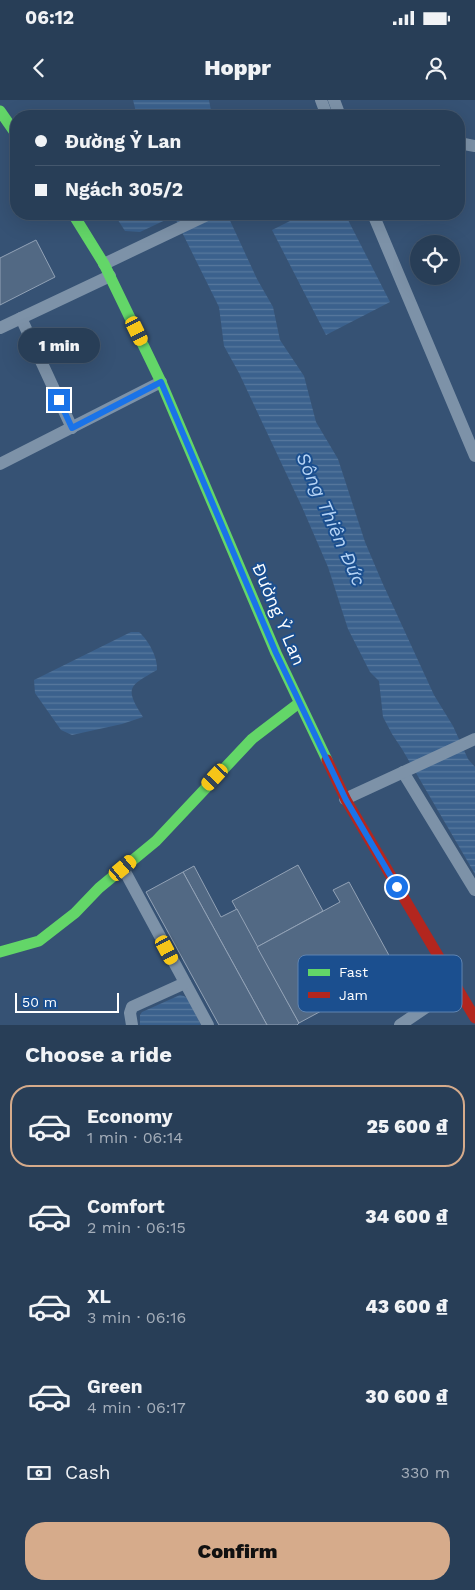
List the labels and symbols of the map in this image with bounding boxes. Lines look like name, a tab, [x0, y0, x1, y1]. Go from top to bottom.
car	[123, 314, 150, 348]
callout: 1 min	[18, 328, 100, 362]
route end	[48, 389, 70, 411]
water label: Sông Thiên Đức	[291, 449, 371, 589]
street label: Đường Ỷ Lan	[248, 560, 310, 668]
car	[199, 761, 230, 793]
car	[106, 853, 139, 883]
route start	[386, 876, 408, 898]
car	[153, 933, 180, 967]
legend	[298, 955, 462, 1012]
text: Fast	[339, 964, 368, 980]
text: Jam	[339, 987, 368, 1003]
scale bar	[15, 990, 119, 1013]

